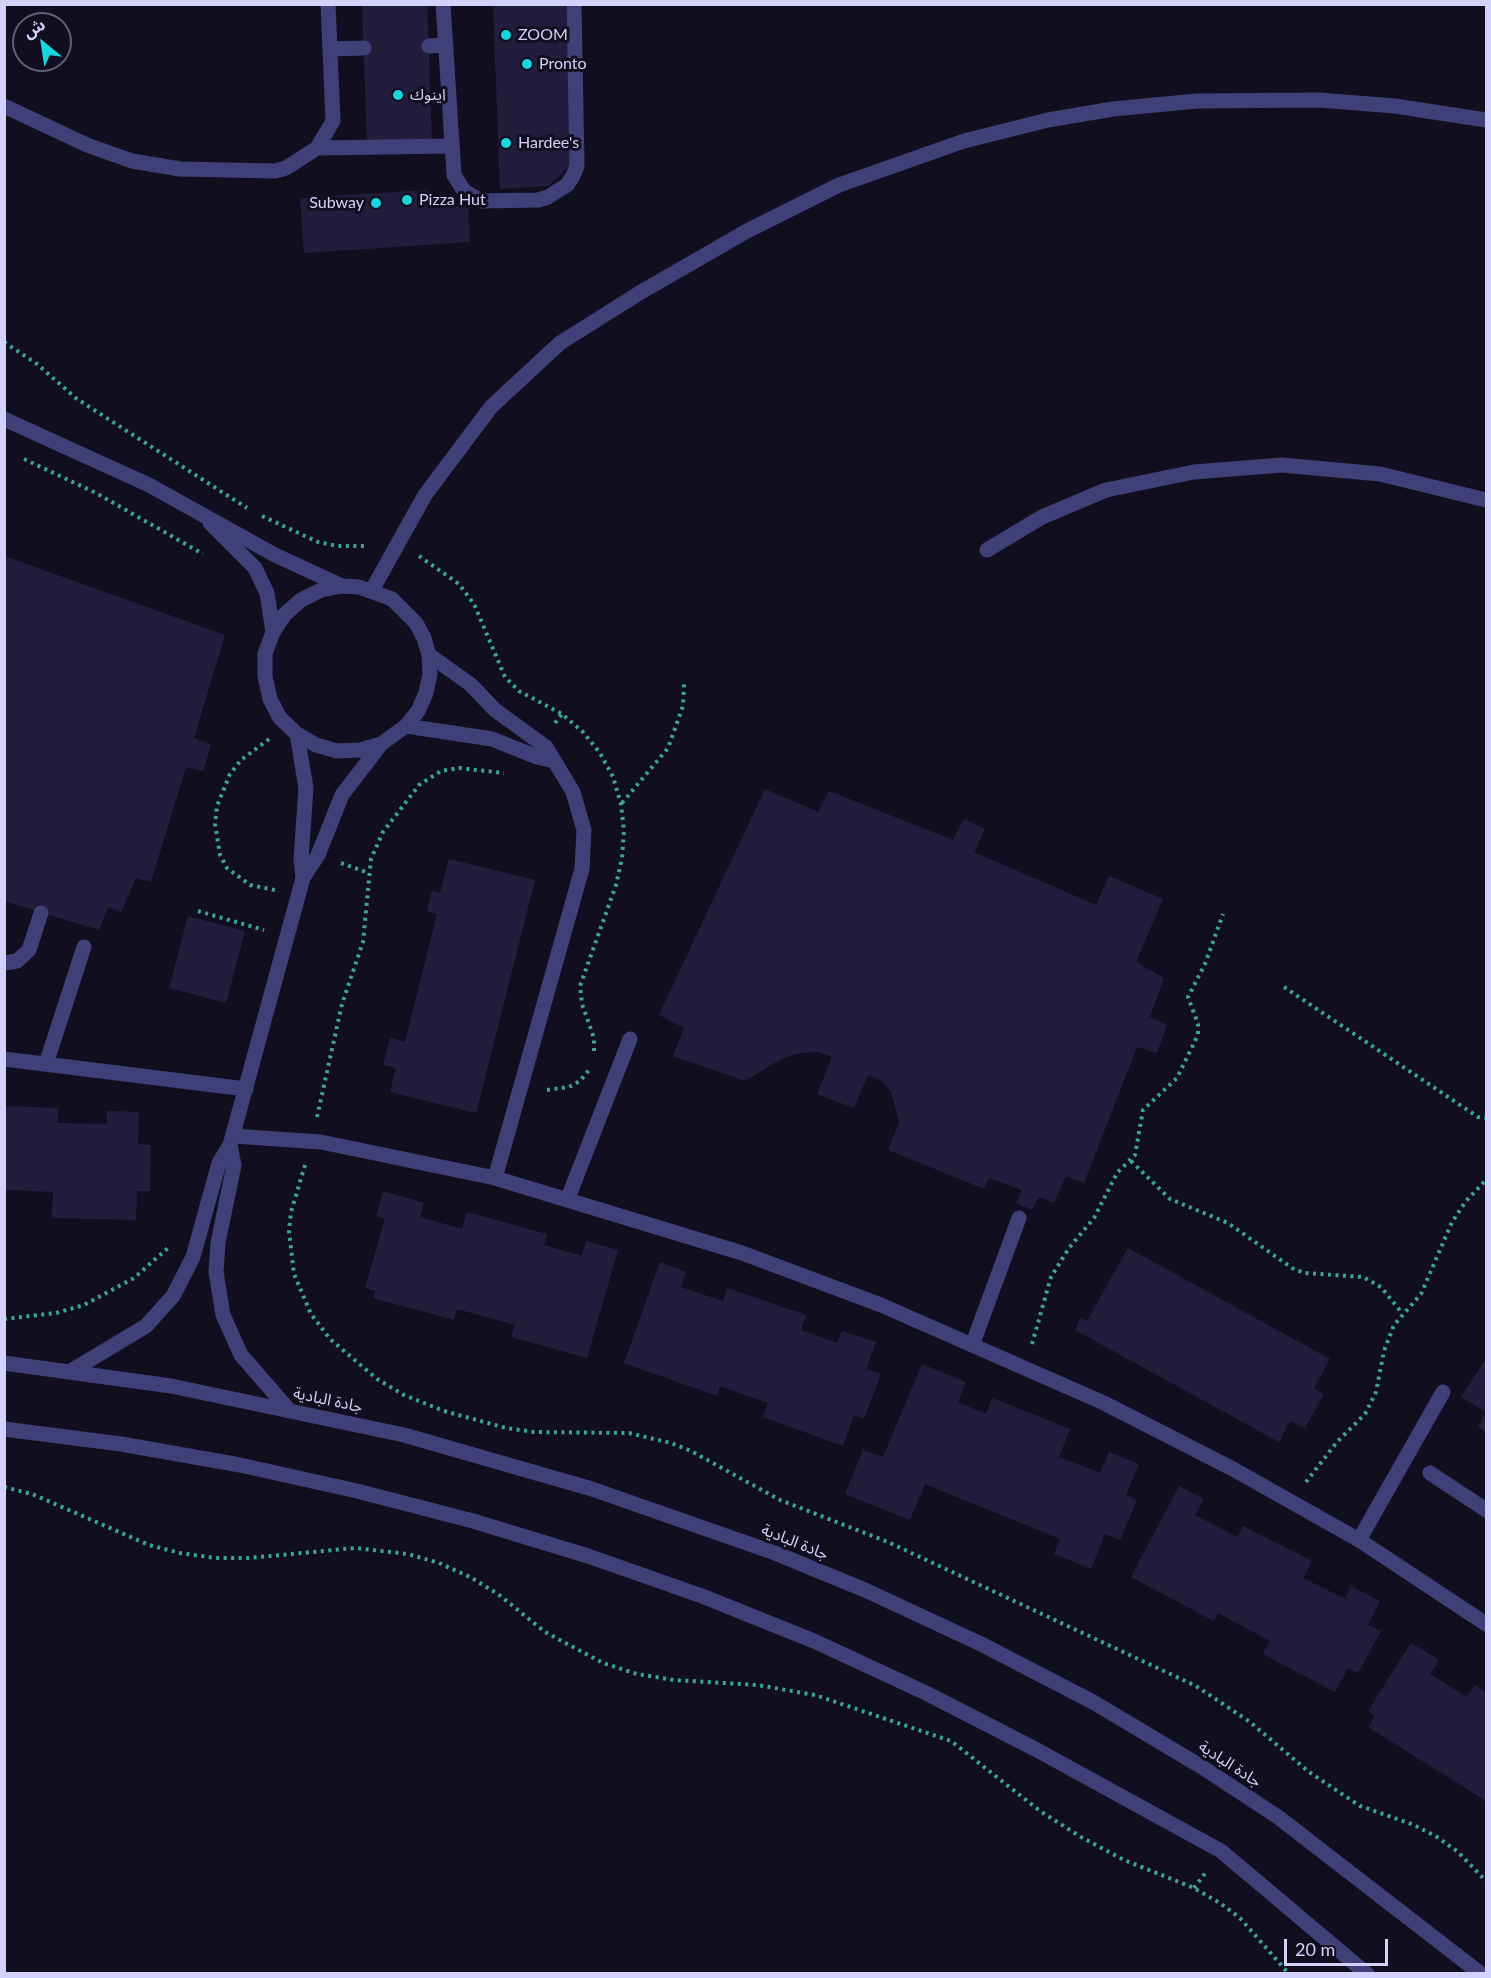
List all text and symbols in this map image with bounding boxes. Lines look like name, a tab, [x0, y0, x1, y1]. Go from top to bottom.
north arrow	[12, 12, 72, 72]
text: ش	[20, 14, 48, 41]
place label: ZOOM	[518, 25, 568, 45]
marker: ZOOM	[499, 28, 513, 42]
place label: Pronto	[539, 54, 587, 74]
marker: Pronto	[520, 57, 534, 71]
place label: اينوك	[410, 85, 446, 105]
marker: اينوك	[391, 88, 405, 102]
place label: Hardee's	[518, 133, 579, 153]
marker: Hardee's	[499, 136, 513, 150]
place label: Pizza Hut	[419, 190, 486, 210]
place label: Subway	[309, 193, 364, 213]
marker: Pizza Hut	[400, 193, 414, 207]
marker: Subway	[369, 196, 383, 210]
street label: جادة البادية	[291, 1383, 365, 1417]
street label: جادة البادية	[759, 1520, 831, 1564]
street label: جادة البادية	[1195, 1737, 1265, 1791]
scale bar	[1287, 1927, 1390, 1965]
text: 20 m	[1295, 1938, 1335, 1960]

